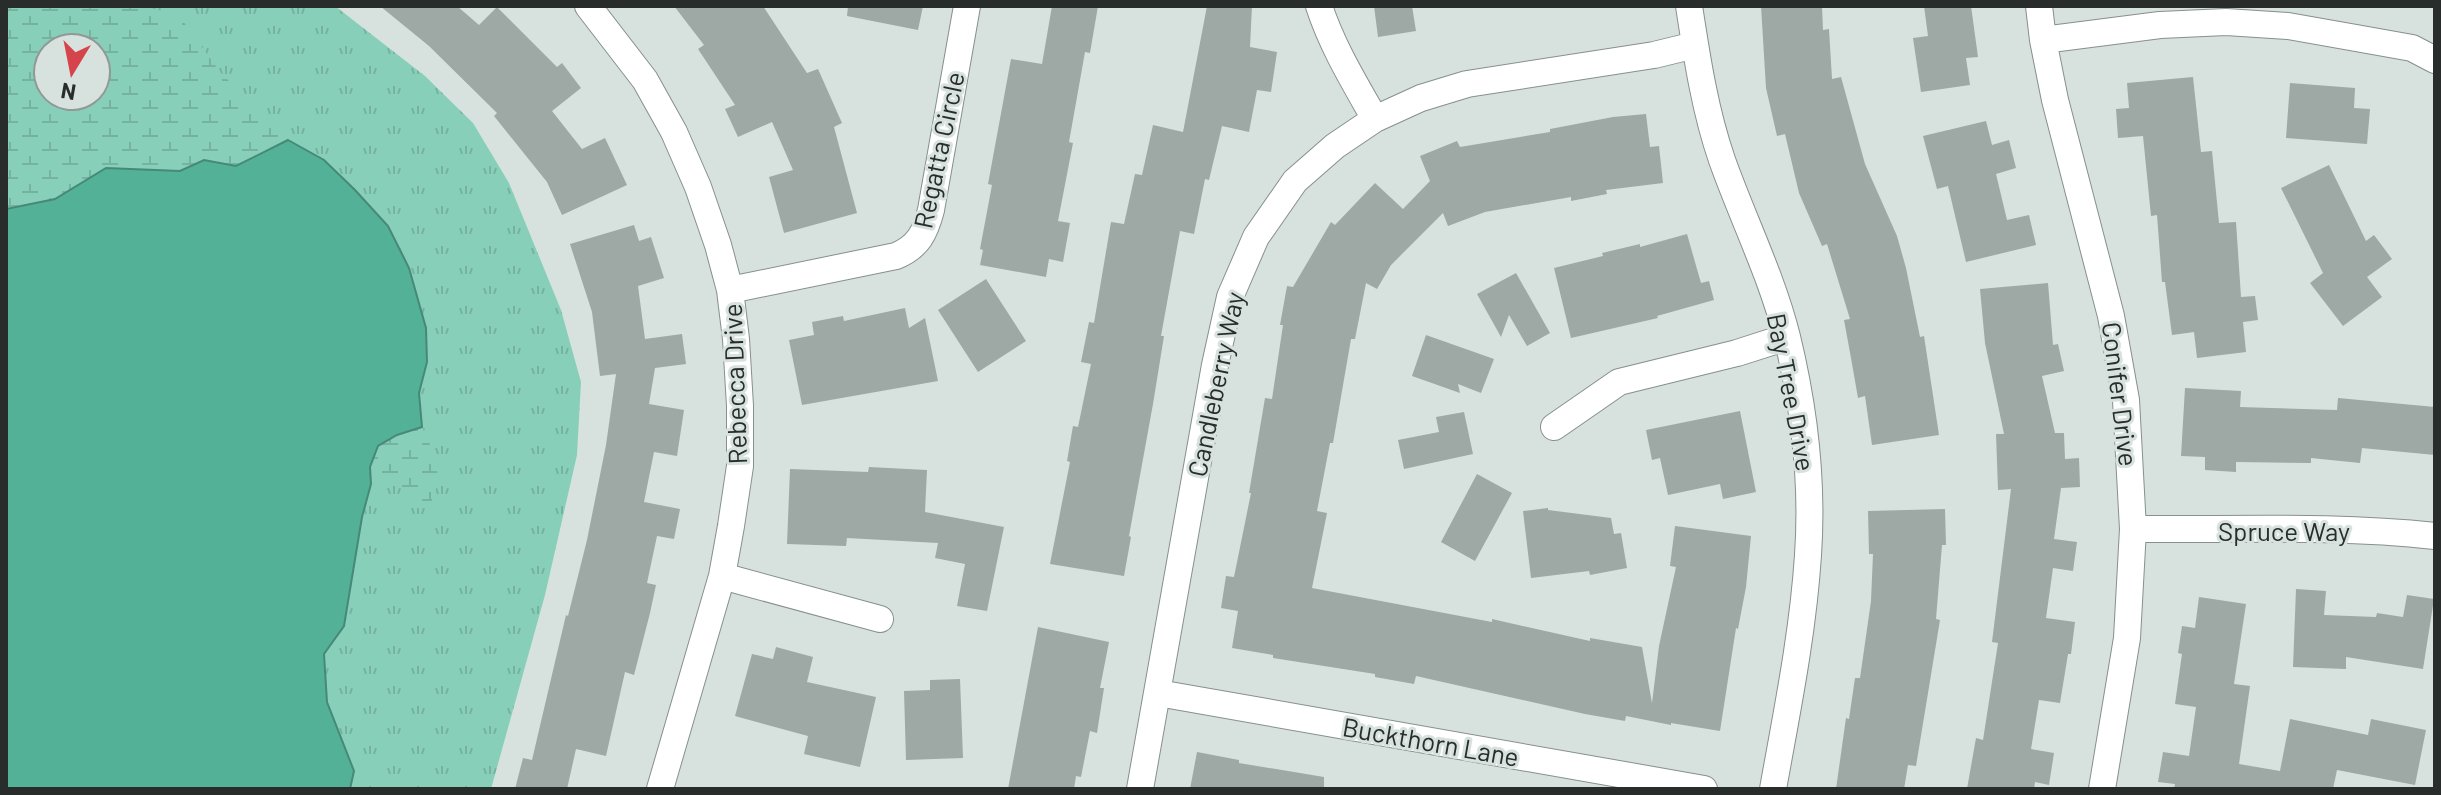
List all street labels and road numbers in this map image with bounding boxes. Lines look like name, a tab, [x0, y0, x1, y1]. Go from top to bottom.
street label: Regatta Circle	[906, 69, 970, 231]
street label: Candleberry Way	[1180, 289, 1250, 479]
street label: Rebecca Drive	[716, 303, 752, 465]
street label: Bay Tree Drive	[1762, 310, 1822, 474]
street label: Conifer Drive	[2097, 320, 2145, 468]
street label: Spruce Way	[2218, 515, 2350, 546]
street label: Buckthorn Lane	[1341, 710, 1521, 772]

